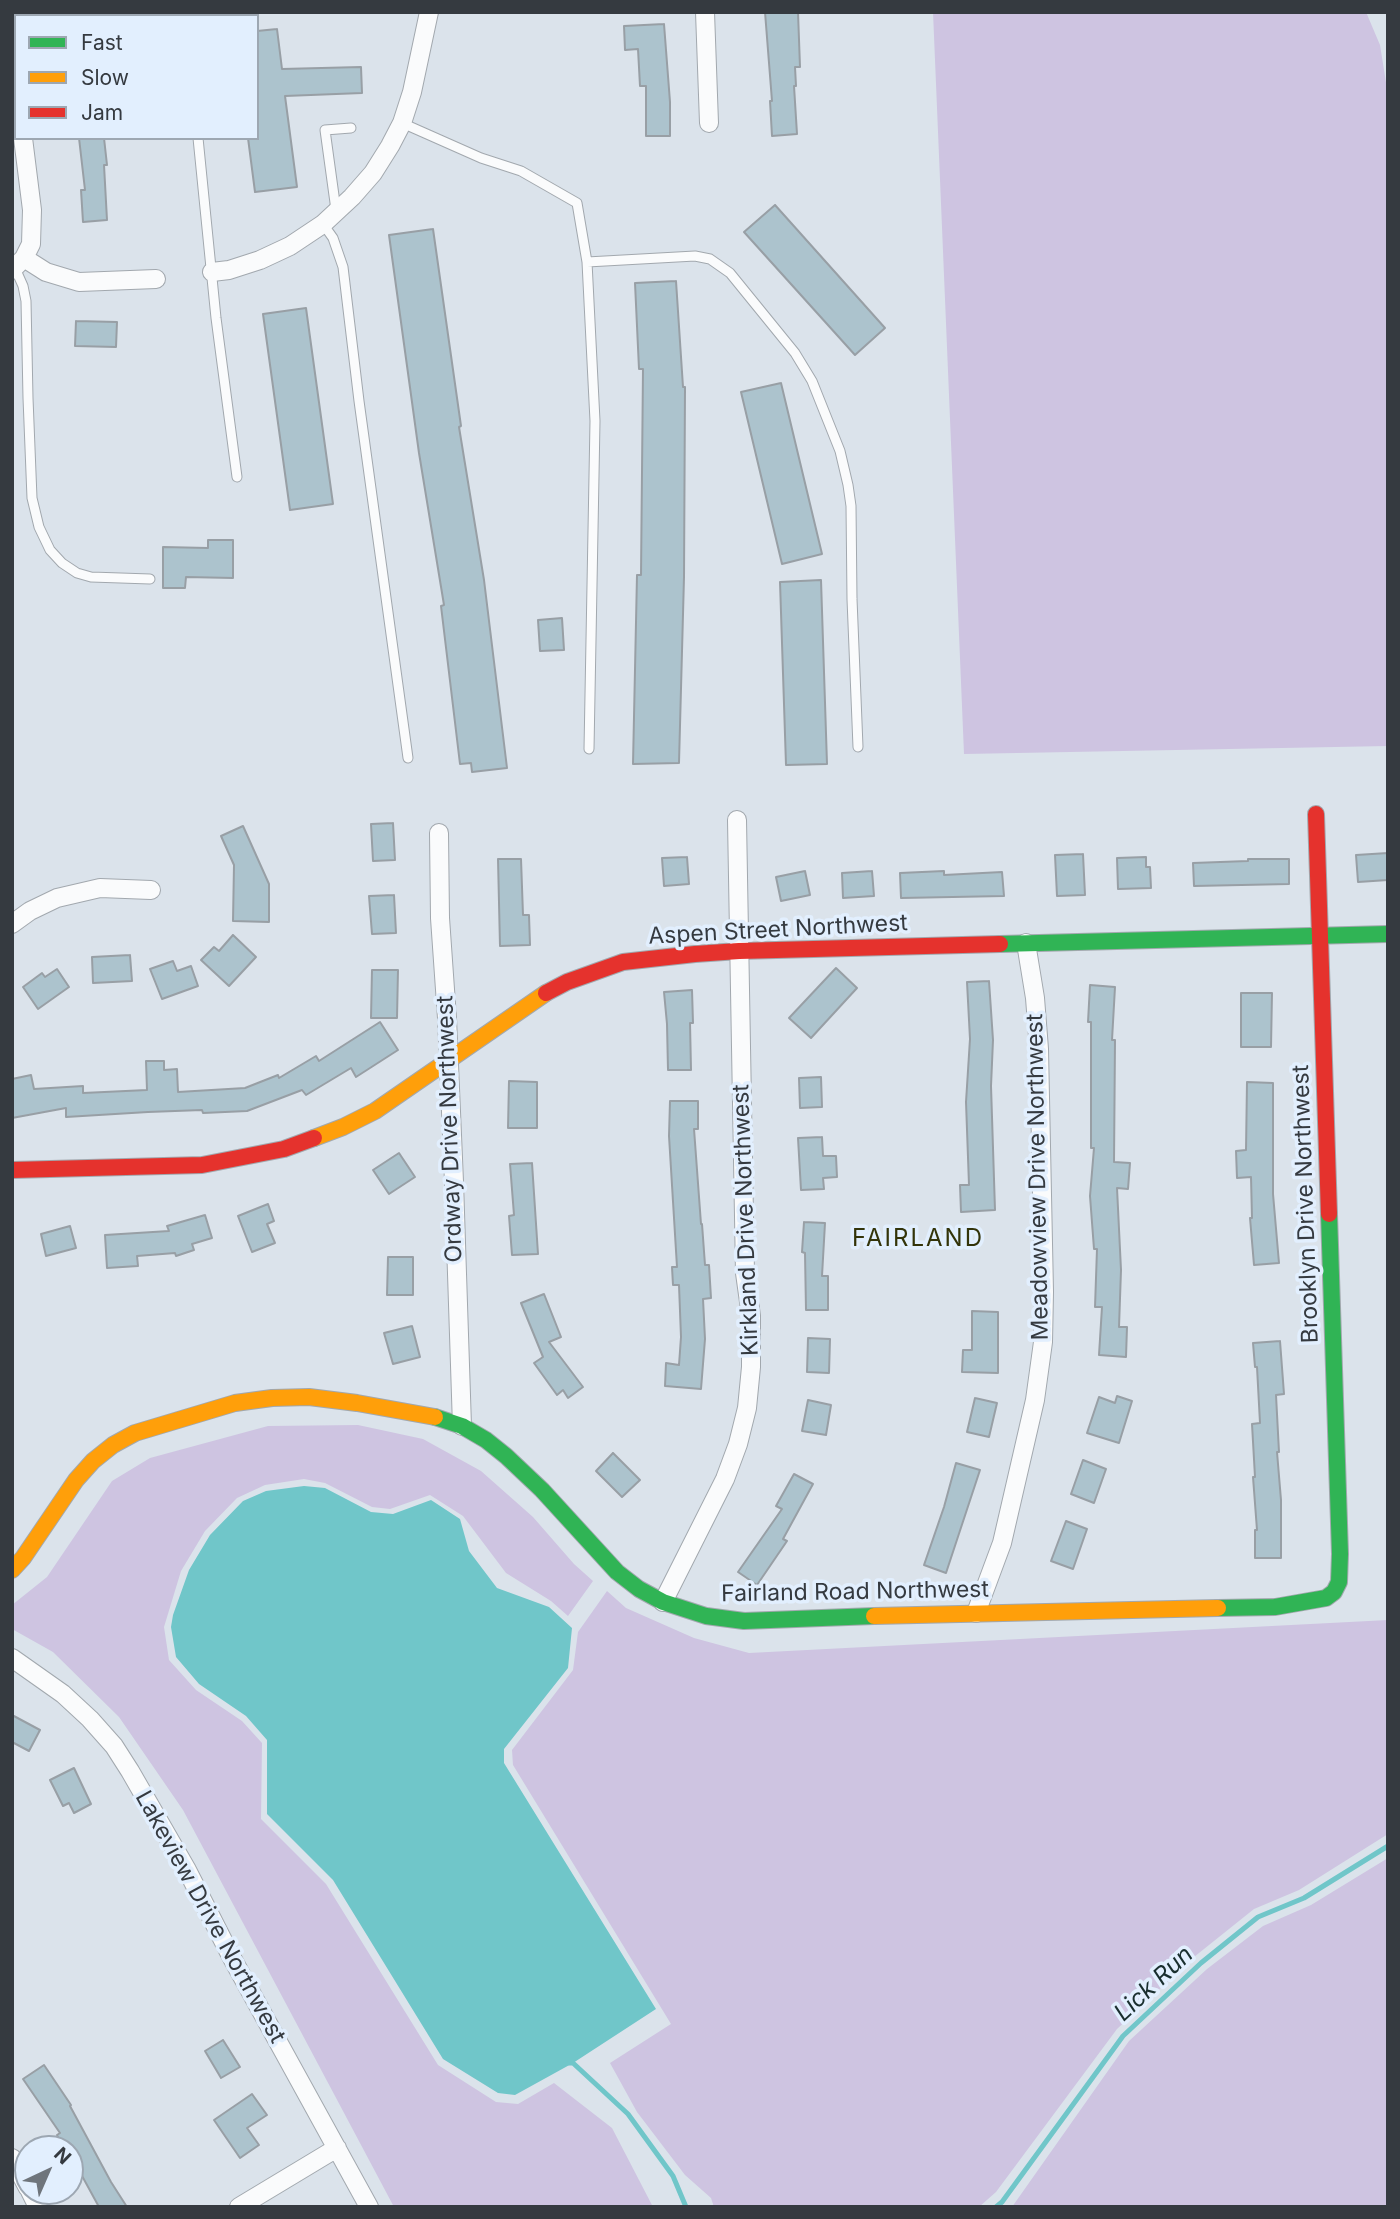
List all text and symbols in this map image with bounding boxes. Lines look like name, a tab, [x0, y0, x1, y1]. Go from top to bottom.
legend	[14, 14, 259, 140]
text: Fast	[81, 30, 123, 55]
text: Slow	[81, 65, 129, 90]
text: Jam	[81, 100, 123, 125]
street label: Aspen Street Northwest	[648, 909, 908, 951]
street label: Ordway Drive Northwest	[432, 995, 468, 1263]
street label: Meadowview Drive Northwest	[1021, 1013, 1055, 1341]
street label: Brooklyn Drive Northwest	[1287, 1064, 1325, 1344]
street label: Kirkland Drive Northwest	[727, 1084, 765, 1356]
district label: FAIRLAND	[853, 1225, 983, 1253]
street label: Fairland Road Northwest	[721, 1576, 989, 1608]
street label: Lakeview Drive Northwest	[129, 1786, 291, 2048]
water label: Lick Run	[1109, 1940, 1199, 2028]
north arrow	[14, 2135, 84, 2205]
text: N	[49, 2143, 76, 2169]

